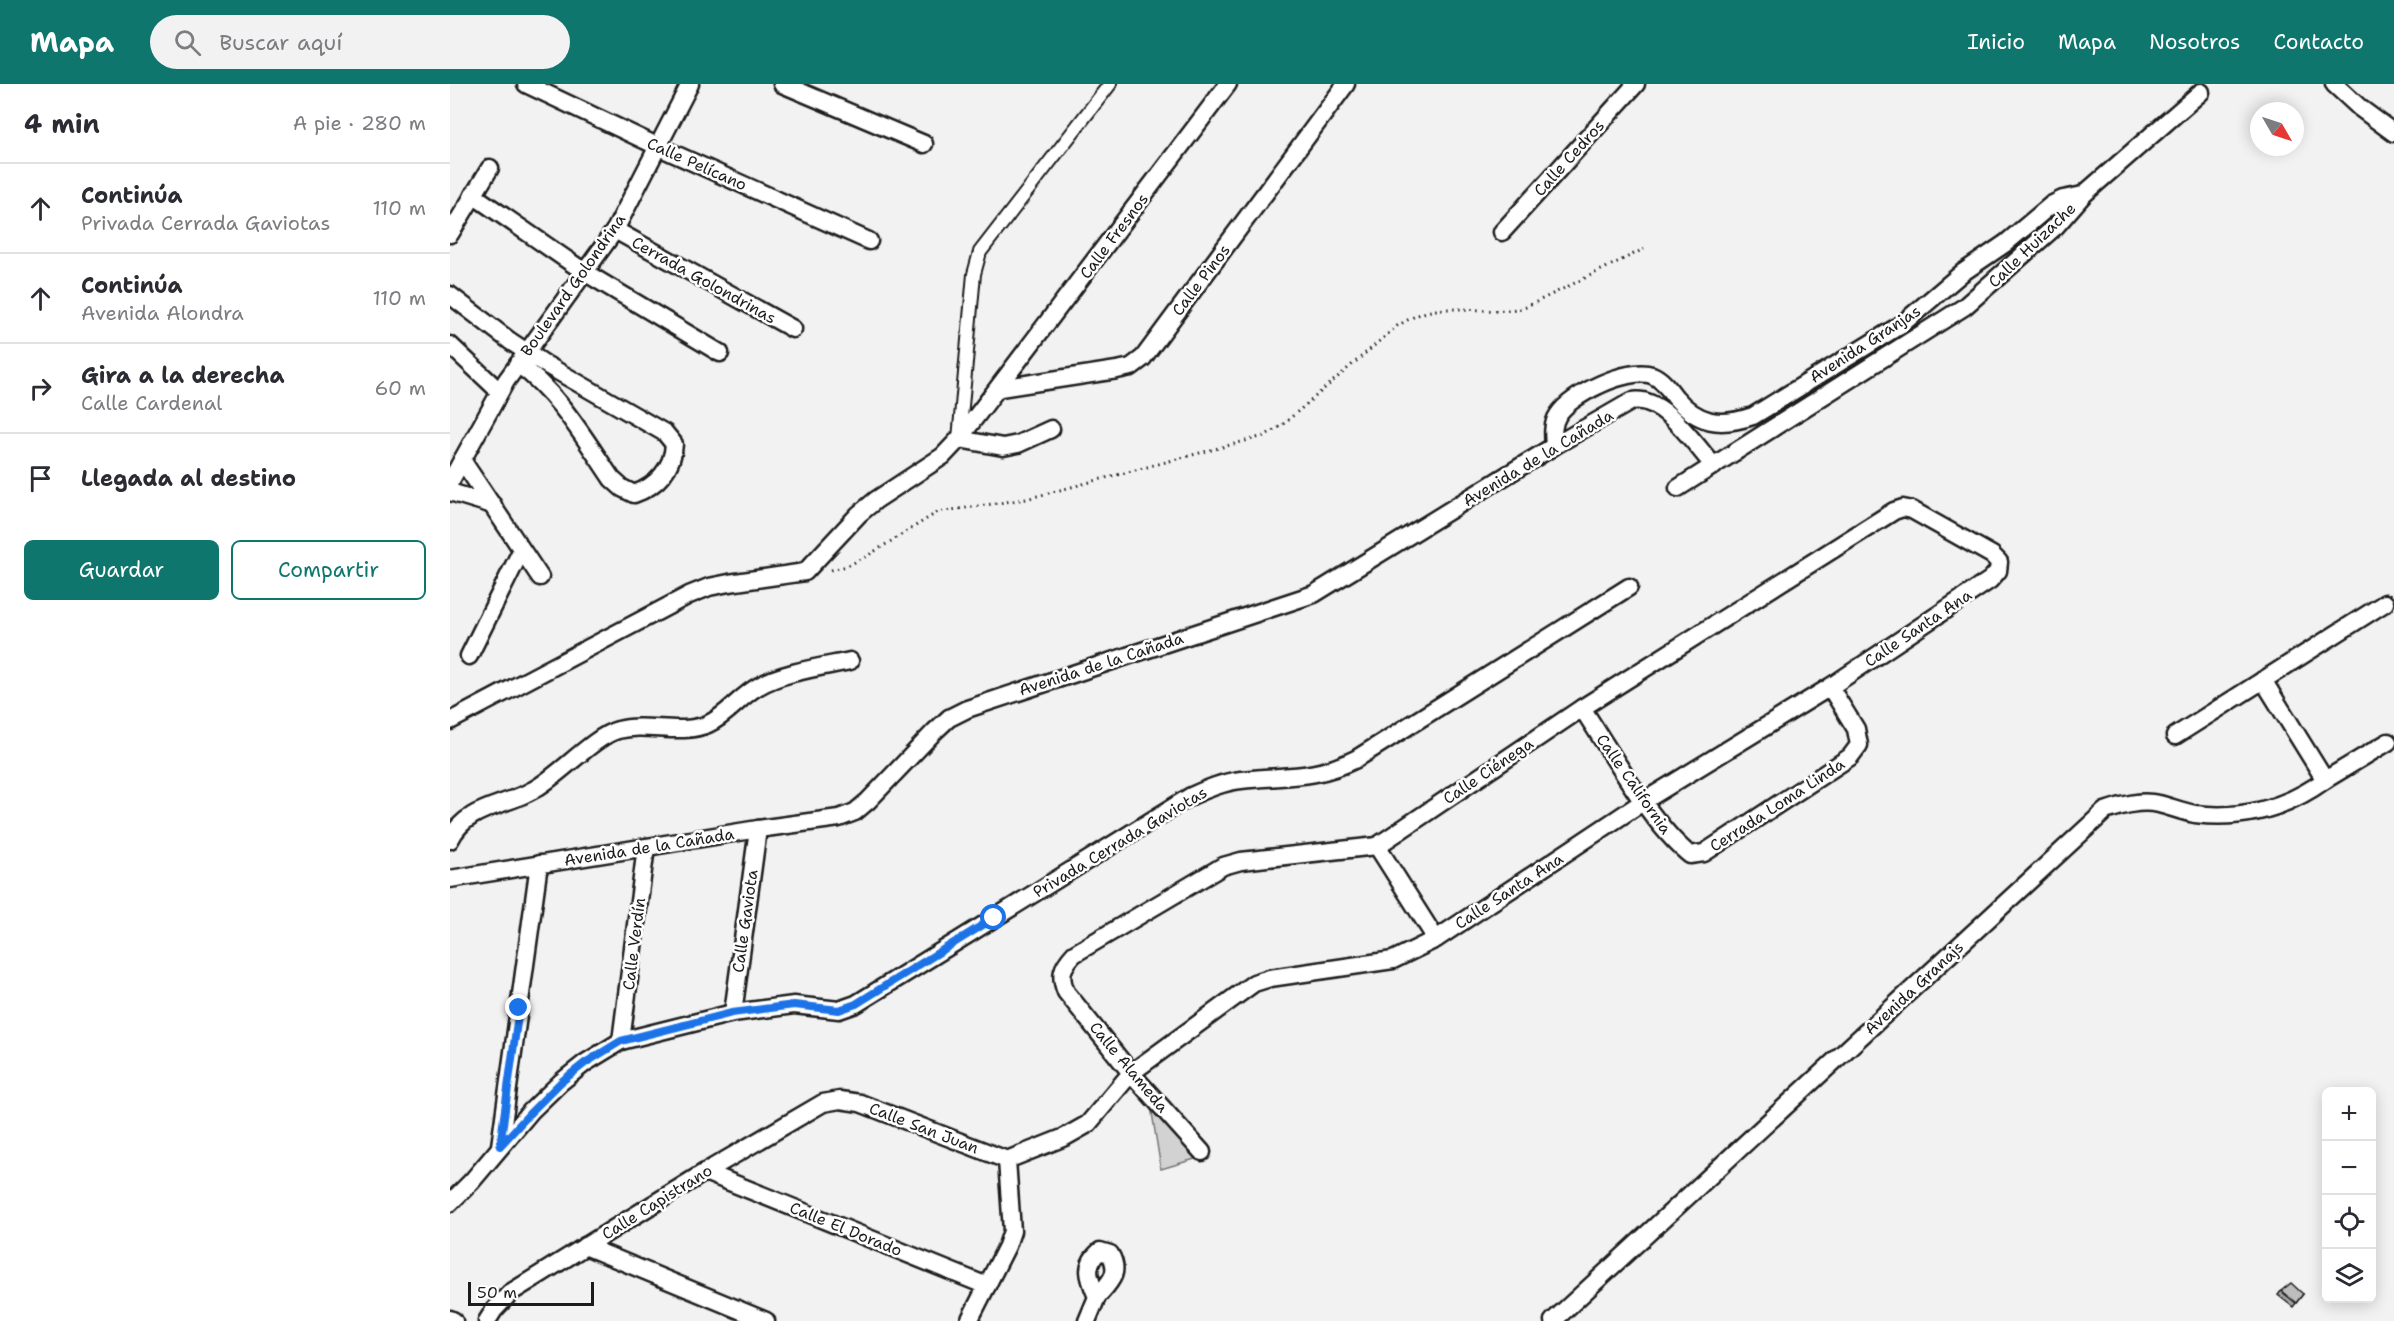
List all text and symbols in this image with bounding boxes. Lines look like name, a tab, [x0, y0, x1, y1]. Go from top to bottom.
search box	[150, 15, 570, 69]
text: Mapa	[30, 23, 114, 61]
icon: search	[171, 26, 204, 59]
text: Buscar aquí	[219, 28, 342, 57]
text: Inicio	[1967, 28, 2025, 56]
text: Mapa	[2058, 28, 2116, 56]
text: Nosotros	[2149, 28, 2240, 56]
text: Contacto	[2273, 28, 2364, 56]
north arrow	[2250, 102, 2304, 156]
text: 4 min	[24, 106, 100, 141]
text: A pie · 280 m	[293, 110, 426, 136]
street label: Calle Cedros	[1529, 115, 1609, 201]
street label: Calle Pelícano	[644, 133, 750, 195]
text: Continúa	[81, 181, 183, 210]
street label: Calle Fresnos	[1075, 189, 1153, 283]
icon: ahead	[24, 192, 57, 225]
text: 110 m	[372, 195, 426, 221]
street label: Calle Huizache	[1984, 198, 2080, 292]
text: Privada Cerrada Gaviotas	[81, 210, 330, 236]
street label: Boulevard Golondrina	[516, 210, 630, 360]
street label: Cerrada Golondrinas	[628, 232, 780, 328]
street label: Calle Pinos	[1167, 240, 1235, 320]
text: Continúa	[81, 271, 183, 300]
icon: ahead	[24, 282, 57, 315]
text: 110 m	[372, 285, 426, 311]
text: Avenida Alondra	[81, 300, 244, 326]
street label: Avenida Granjas	[1805, 300, 1925, 388]
text: Gira a la derecha	[81, 361, 285, 390]
icon: right	[24, 372, 57, 405]
text: 60 m	[374, 375, 426, 401]
text: Calle Cardenal	[81, 390, 222, 416]
street label: Avenida de la Cañada	[1459, 405, 1617, 511]
icon: arrive	[24, 462, 57, 495]
text: Llegada al destino	[81, 464, 296, 493]
button: Guardar	[24, 540, 219, 600]
button: Compartir	[231, 540, 426, 600]
street label: Calle Santa Ana	[1860, 584, 1976, 672]
street label: Avenida de la Cañada	[1016, 627, 1186, 701]
street label: Calle California	[1592, 730, 1676, 838]
street label: Calle Ciénega	[1439, 733, 1537, 809]
street label: Cerrada Loma Linda	[1705, 753, 1849, 857]
street label: Privada Cerrada Gaviotas	[1029, 782, 1211, 902]
street label: Avenida de la Cañada	[562, 823, 736, 871]
street label: Calle Santa Ana	[1451, 848, 1567, 934]
street label: Calle Gaviota	[727, 868, 763, 974]
street label: Calle Verdín	[618, 896, 650, 991]
route start	[980, 904, 1006, 930]
street label: Avenida Granajs	[1860, 937, 1968, 1039]
route end	[505, 994, 531, 1020]
street label: Calle Alameda	[1085, 1017, 1173, 1117]
map controls	[2322, 1087, 2376, 1303]
button: +	[2322, 1087, 2376, 1141]
street label: Calle San Juan	[866, 1097, 982, 1159]
button: −	[2322, 1141, 2376, 1195]
street label: Calle Capistrano	[598, 1160, 716, 1244]
button: locate	[2322, 1195, 2376, 1249]
street label: Calle El Dorado	[787, 1197, 905, 1261]
button: layers	[2322, 1249, 2376, 1303]
scale bar	[468, 1279, 594, 1306]
text: 50 m	[477, 1282, 517, 1303]

